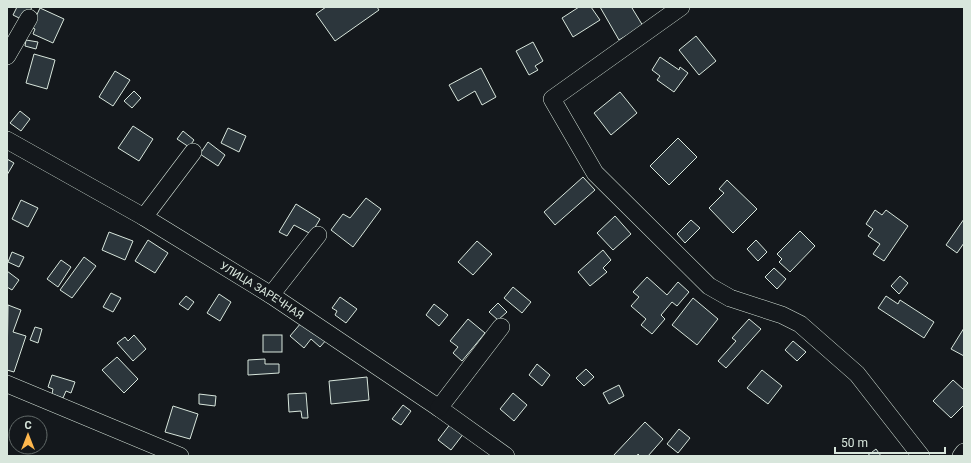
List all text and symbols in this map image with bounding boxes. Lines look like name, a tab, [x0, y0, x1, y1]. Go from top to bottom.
street label: УЛИЦА ЗАРЕЧНАЯ	[218, 259, 306, 322]
north arrow	[8, 415, 48, 455]
text: С	[24, 419, 32, 432]
scale bar	[835, 429, 945, 455]
text: 50 m	[841, 436, 868, 450]

